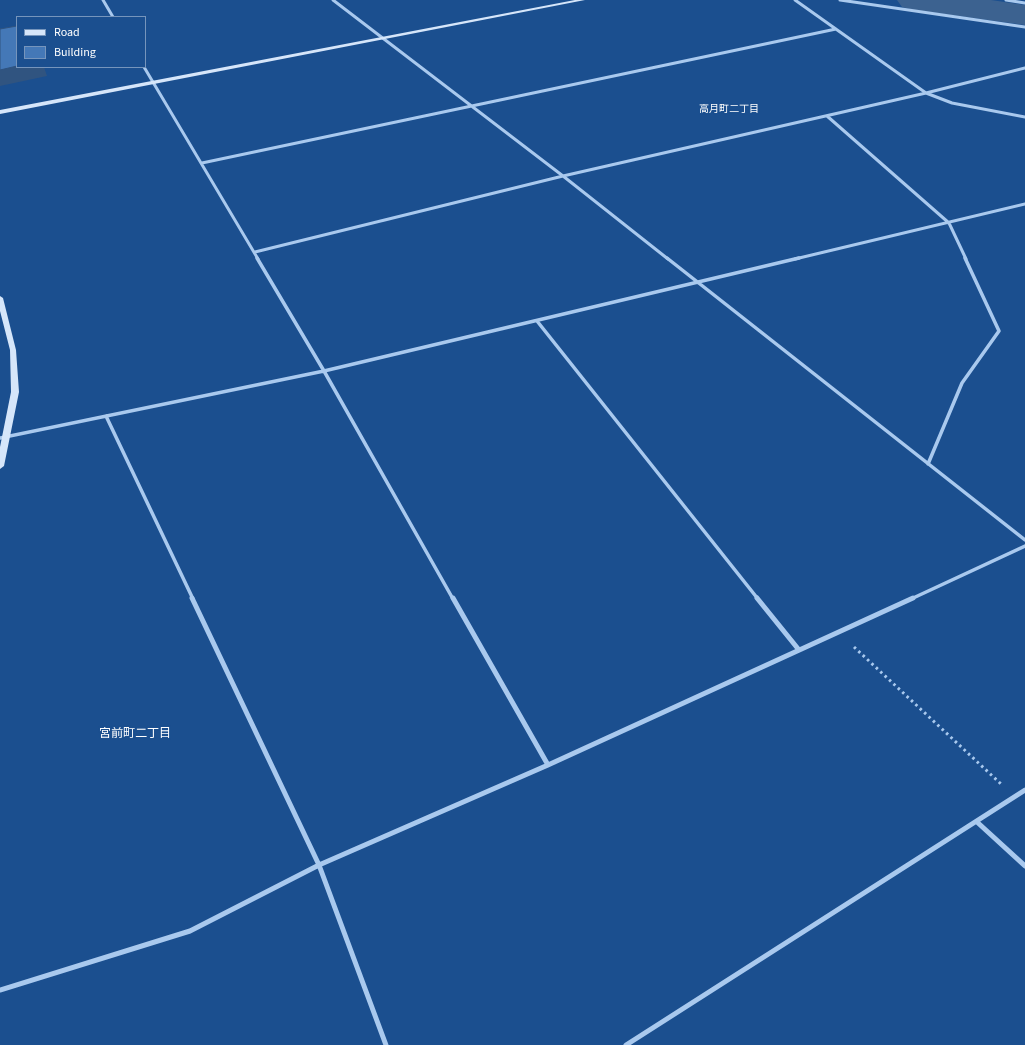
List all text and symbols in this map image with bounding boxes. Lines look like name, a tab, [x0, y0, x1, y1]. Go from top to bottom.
legend	[16, 16, 146, 68]
text: Road	[54, 24, 80, 41]
text: Building	[54, 44, 96, 61]
district label: 高月町二丁目	[699, 104, 759, 116]
district label: 宮前町二丁目	[99, 727, 171, 741]

